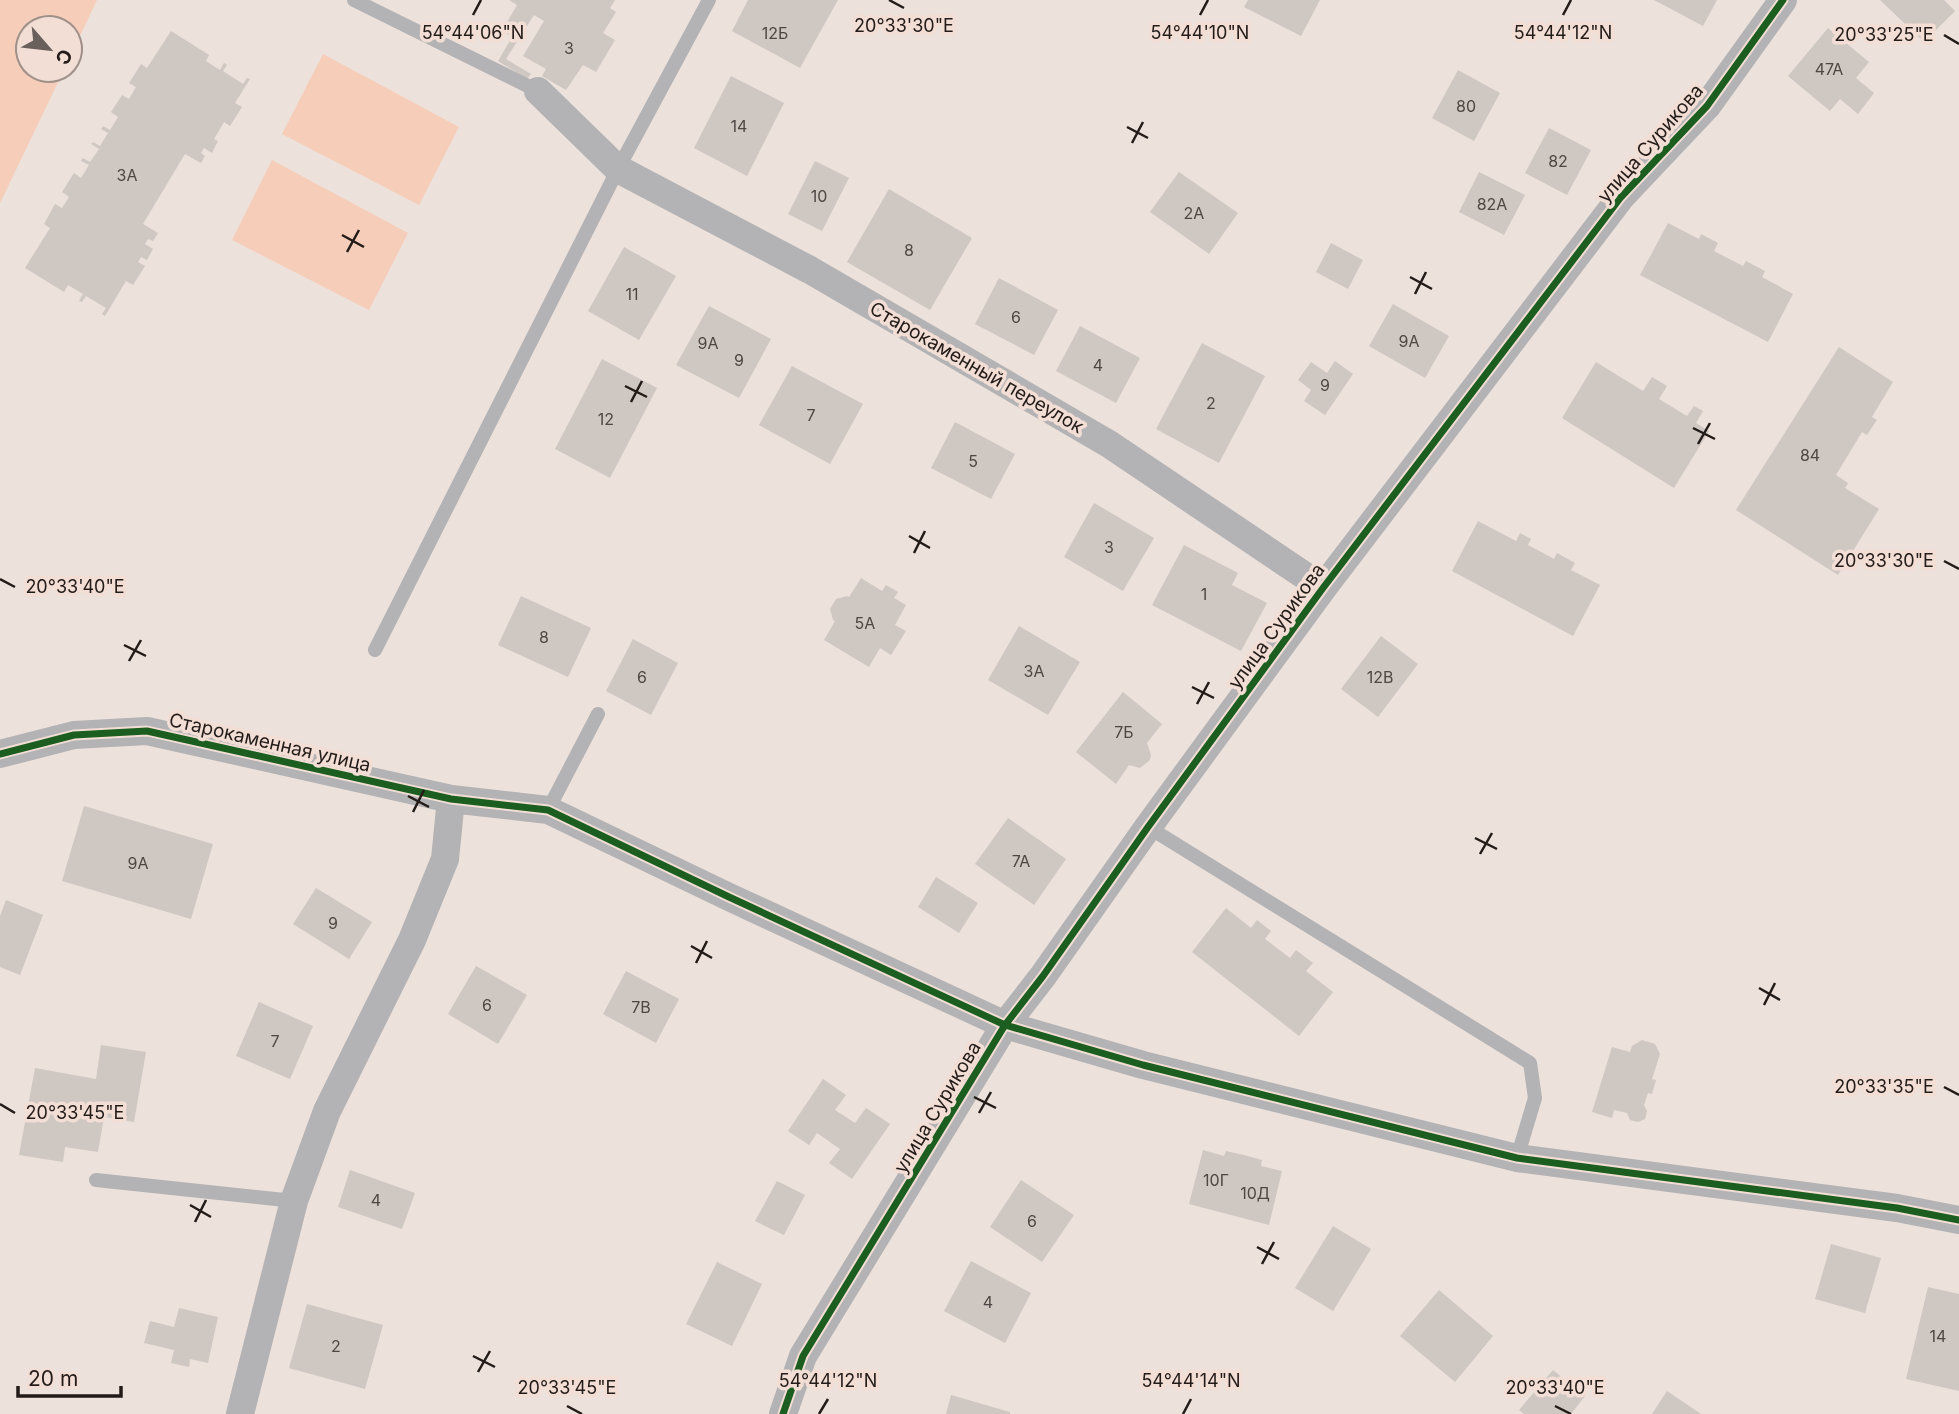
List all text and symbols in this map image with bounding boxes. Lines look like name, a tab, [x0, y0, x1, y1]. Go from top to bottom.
north arrow	[14, 14, 84, 84]
text: 20°33'30"E	[854, 15, 954, 36]
text: 54°44'06"N	[422, 22, 524, 43]
text: 54°44'10"N	[1151, 22, 1249, 43]
text: 54°44'12"N	[1514, 22, 1612, 43]
house number: 12Б	[762, 23, 788, 43]
text: 20°33'25"E	[1834, 24, 1934, 45]
house number: 3	[564, 38, 574, 58]
text: С	[50, 45, 77, 68]
house number: 47А	[1815, 59, 1843, 79]
street label: улица Сурикова	[1593, 79, 1708, 207]
house number: 80	[1456, 96, 1476, 116]
house number: 14	[731, 116, 747, 136]
house number: 82	[1548, 151, 1568, 171]
house number: 3А	[117, 165, 137, 185]
house number: 10	[811, 186, 827, 206]
house number: 82А	[1477, 194, 1507, 214]
house number: 2А	[1184, 203, 1204, 223]
house number: 8	[904, 240, 914, 260]
house number: 11	[625, 284, 639, 304]
street label: Старокаменный переулок	[866, 297, 1088, 439]
house number: 6	[1011, 307, 1021, 327]
house number: 9А	[1399, 331, 1419, 351]
house number: 9А	[698, 333, 718, 353]
house number: 9	[734, 350, 744, 370]
house number: 4	[1093, 355, 1103, 375]
house number: 9	[1320, 375, 1330, 395]
house number: 2	[1206, 393, 1216, 413]
house number: 7	[806, 405, 816, 425]
house number: 12	[598, 409, 614, 429]
house number: 84	[1800, 445, 1820, 465]
house number: 5	[968, 451, 978, 471]
house number: 3	[1104, 537, 1114, 557]
text: 20°33'30"E	[1834, 550, 1934, 571]
street label: улица Сурикова	[1223, 559, 1330, 694]
text: 20°33'40"E	[25, 576, 125, 597]
house number: 1	[1201, 584, 1207, 604]
house number: 5А	[855, 613, 875, 633]
house number: 8	[539, 627, 549, 647]
house number: 3А	[1024, 661, 1044, 681]
house number: 6	[637, 667, 647, 687]
house number: 12В	[1367, 667, 1393, 687]
street label: Старокаменная улица	[167, 708, 373, 777]
house number: 7Б	[1114, 722, 1134, 742]
house number: 7А	[1012, 851, 1030, 871]
house number: 9А	[128, 853, 148, 873]
house number: 9	[328, 913, 338, 933]
house number: 6	[482, 995, 492, 1015]
house number: 7В	[631, 997, 651, 1017]
house number: 7	[270, 1031, 280, 1051]
street label: улица Сурикова	[889, 1037, 986, 1177]
text: 20°33'35"E	[1834, 1076, 1934, 1097]
text: 20°33'45"E	[26, 1102, 124, 1123]
house number: 10Г	[1203, 1170, 1229, 1190]
house number: 10Д	[1240, 1183, 1270, 1203]
house number: 4	[371, 1190, 381, 1210]
house number: 6	[1027, 1211, 1037, 1231]
house number: 4	[983, 1292, 993, 1312]
house number: 14	[1930, 1326, 1946, 1346]
house number: 2	[331, 1336, 341, 1356]
scale bar	[18, 1354, 121, 1398]
text: 20 m	[28, 1366, 78, 1391]
text: 54°44'12"N	[779, 1370, 877, 1391]
text: 54°44'14"N	[1141, 1370, 1241, 1391]
text: 20°33'45"E	[518, 1377, 616, 1398]
text: 20°33'40"E	[1505, 1377, 1605, 1398]

